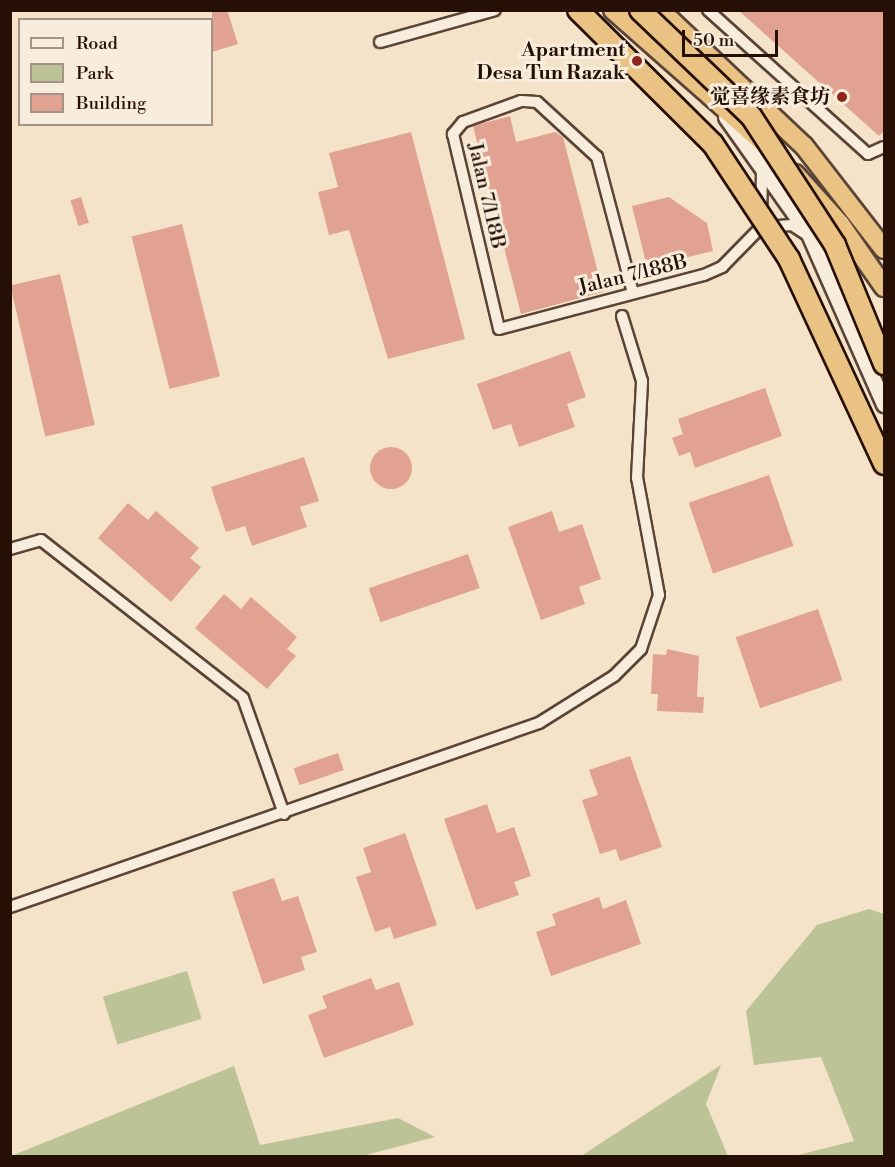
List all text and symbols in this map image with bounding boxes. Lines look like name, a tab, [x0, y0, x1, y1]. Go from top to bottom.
legend	[18, 18, 213, 126]
scale bar	[685, 18, 781, 56]
text: 50 m	[693, 29, 734, 52]
text: Road	[76, 32, 118, 55]
place label: Apartment Desa Tun Razak	[477, 38, 625, 85]
marker: Apartment Desa Tun Razak	[630, 54, 644, 68]
text: Park	[76, 62, 113, 85]
place label: 觉喜缘素食坊	[710, 85, 830, 109]
marker: 觉喜缘素食坊	[835, 90, 849, 104]
text: Building	[76, 92, 146, 115]
street label: Jalan 7/118B	[462, 141, 510, 251]
street label: Jalan 7/188B	[576, 250, 690, 300]

